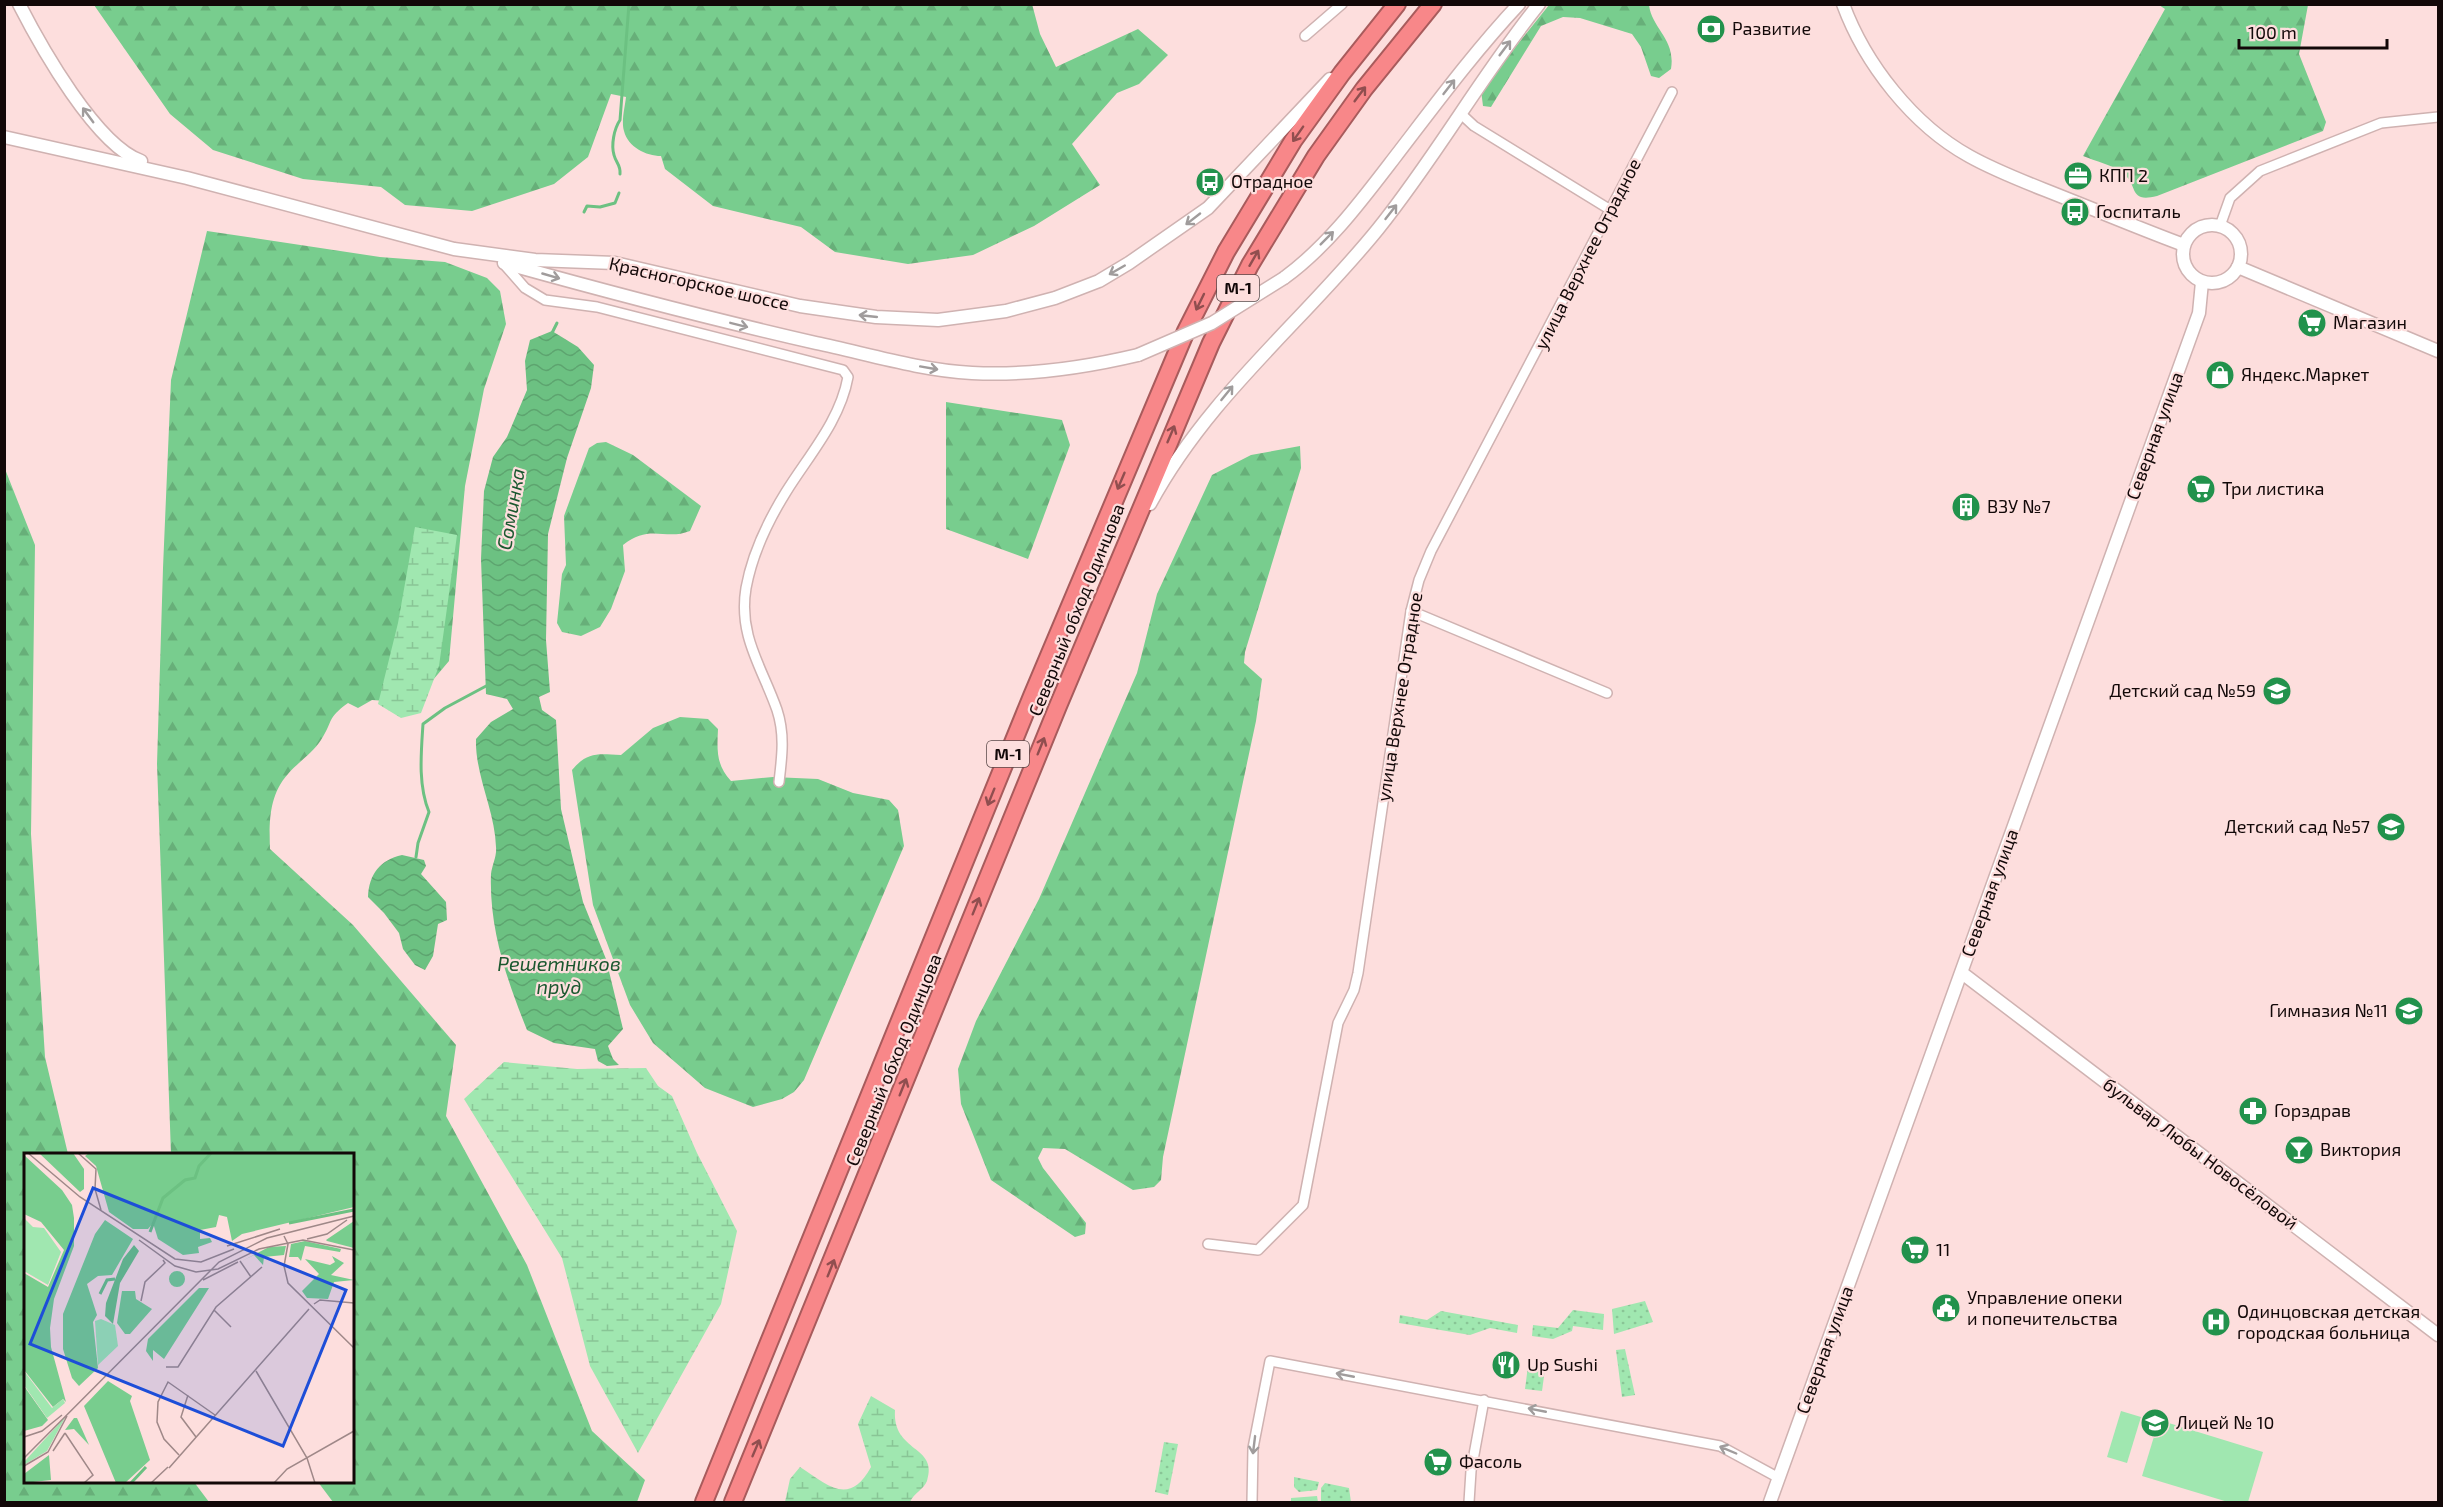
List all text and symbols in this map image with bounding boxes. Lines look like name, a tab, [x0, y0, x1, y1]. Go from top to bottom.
scale bar	[2239, 12, 2388, 50]
bank icon: Развитие	[1695, 13, 1727, 45]
place label: Развитие	[1732, 17, 1811, 39]
text: 100 m	[2248, 21, 2297, 43]
one-way arrow	[1499, 40, 1511, 56]
one-way arrow	[1443, 79, 1456, 95]
one-way arrow	[1354, 87, 1367, 103]
one-way arrow	[82, 107, 94, 123]
one-way arrow	[1292, 125, 1304, 142]
street label: улица Верхнее Отрадное	[1529, 154, 1645, 353]
office icon: КПП 2	[2062, 160, 2094, 192]
place label: КПП 2	[2099, 164, 2148, 186]
bus stop icon: Отрадное	[1194, 166, 1226, 198]
place label: Отрадное	[1231, 170, 1313, 192]
bus stop icon: Госпиталь	[2059, 196, 2091, 228]
place label: Госпиталь	[2096, 200, 2181, 222]
one-way arrow	[1384, 204, 1397, 220]
one-way arrow	[1186, 213, 1202, 226]
one-way arrow	[1319, 231, 1334, 246]
one-way arrow	[1249, 250, 1261, 267]
street label: Красногорское шоссе	[607, 252, 791, 314]
one-way arrow	[1109, 265, 1126, 277]
one-way arrow	[541, 271, 560, 282]
road number: М-1	[1217, 275, 1259, 301]
one-way arrow	[1194, 293, 1205, 311]
supermarket icon: Магазин	[2296, 307, 2328, 339]
one-way arrow	[858, 310, 878, 321]
place label: Магазин	[2333, 311, 2407, 333]
one-way arrow	[729, 320, 748, 332]
shop icon: Яндекс.Маркет	[2204, 359, 2236, 391]
one-way arrow	[919, 363, 939, 374]
place label: Яндекс.Маркет	[2241, 363, 2369, 385]
street label: Северная улица	[2121, 369, 2187, 503]
one-way arrow	[1220, 386, 1234, 401]
one-way arrow	[1166, 425, 1177, 444]
water label: Соминка	[491, 466, 529, 552]
one-way arrow	[1115, 471, 1126, 489]
supermarket icon: Три листика	[2185, 473, 2217, 505]
place label: Три листика	[2222, 477, 2325, 499]
building icon: ВЗУ №7	[1950, 491, 1982, 523]
place label: ВЗУ №7	[1987, 495, 2051, 517]
street label: Северный обход Одинцова	[1023, 500, 1129, 719]
street label: улица Верхнее Отрадное	[1372, 591, 1426, 803]
school or university icon: Детский сад №59	[2261, 675, 2293, 707]
place label: Детский сад №59	[2109, 679, 2256, 701]
one-way arrow	[1036, 737, 1047, 756]
road number: М-1	[987, 741, 1029, 767]
one-way arrow	[985, 787, 996, 806]
school or university icon: Детский сад №57	[2375, 811, 2407, 843]
place label: Детский сад №57	[2224, 815, 2370, 837]
street label: Северная улица	[1956, 826, 2022, 960]
one-way arrow	[971, 898, 982, 916]
street label: Северный обход Одинцова	[840, 950, 946, 1169]
water label: Решетников пруд	[497, 951, 621, 998]
school or university icon: Гимназия №11	[2393, 995, 2425, 1027]
place label: Гимназия №11	[2269, 999, 2388, 1021]
street label: бульвар Любы Новосёловой	[2099, 1073, 2302, 1234]
one-way arrow	[898, 1079, 909, 1097]
pharmacy icon: Горздрав	[2237, 1095, 2269, 1127]
place label: Горздрав	[2274, 1099, 2351, 1121]
bar icon: Виктория	[2283, 1134, 2315, 1166]
place label: Виктория	[2320, 1138, 2401, 1160]
inset map	[24, 1153, 354, 1483]
supermarket icon: 11	[1899, 1234, 1931, 1266]
place label: 11	[1936, 1238, 1950, 1260]
one-way arrow	[826, 1260, 837, 1278]
street label: Северная улица	[1791, 1283, 1857, 1417]
place label: Управление опеки и попечительства	[1967, 1286, 2123, 1329]
public building icon: Управление опеки и попечительства	[1930, 1292, 1962, 1324]
place label: Одинцовская детская городская больница	[2237, 1300, 2420, 1343]
hospital icon: Одинцовская детская городская больница	[2200, 1306, 2232, 1338]
restaurant icon: Up Sushi	[1490, 1349, 1522, 1381]
place label: Up Sushi	[1527, 1353, 1598, 1375]
one-way arrow	[1336, 1369, 1356, 1380]
one-way arrow	[1528, 1404, 1547, 1415]
school or university icon: Лицей № 10	[2139, 1407, 2171, 1439]
place label: Лицей № 10	[2176, 1411, 2274, 1433]
one-way arrow	[1248, 1434, 1259, 1454]
one-way arrow	[751, 1440, 762, 1458]
one-way arrow	[1719, 1443, 1737, 1455]
supermarket icon: Фасоль	[1422, 1446, 1454, 1478]
place label: Фасоль	[1459, 1450, 1522, 1472]

